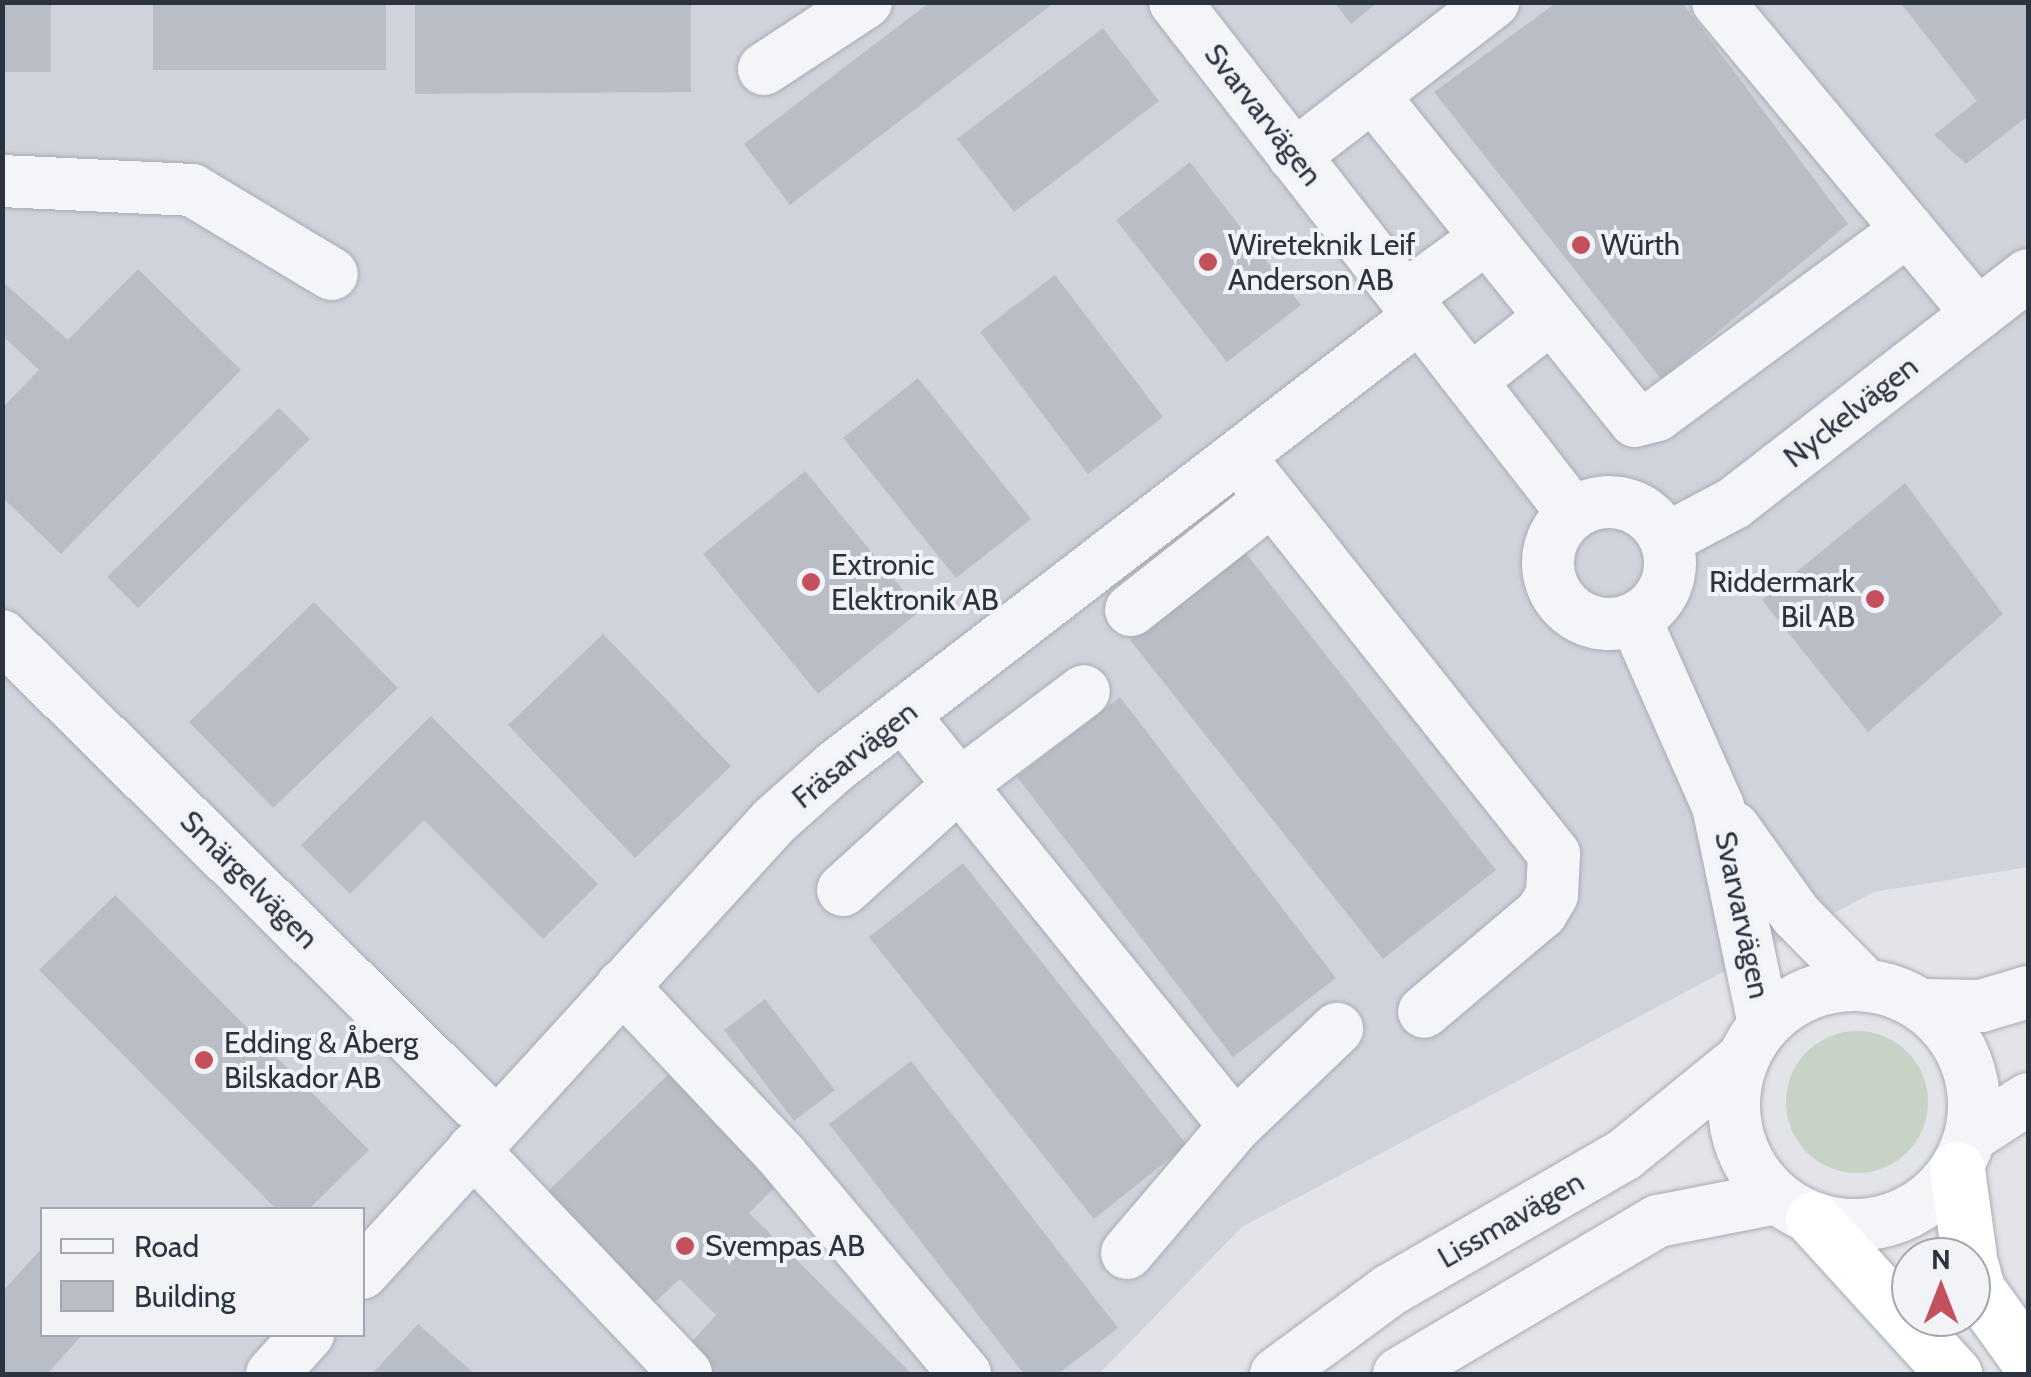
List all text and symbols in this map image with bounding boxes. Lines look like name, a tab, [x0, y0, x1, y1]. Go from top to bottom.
street label: Svarvarvägen	[1196, 37, 1330, 193]
place label: Wireteknik Leif Anderson AB	[1228, 227, 1416, 298]
place label: Würth	[1601, 227, 1680, 263]
marker: Würth	[1570, 234, 1592, 256]
marker: Wireteknik Leif Anderson AB	[1197, 251, 1219, 273]
street label: Nyckelvägen	[1777, 348, 1925, 476]
place label: Extronic Elektronik AB	[831, 547, 999, 618]
place label: Riddermark Bil AB	[1709, 564, 1855, 634]
marker: Extronic Elektronik AB	[800, 571, 822, 593]
marker: Riddermark Bil AB	[1864, 588, 1886, 610]
street label: Fräsarvägen	[785, 694, 925, 816]
street label: Smärgelvägen	[172, 803, 326, 957]
street label: Svarvarvägen	[1707, 828, 1777, 1002]
place label: Edding & Åberg Bilskador AB	[224, 1025, 418, 1096]
marker: Edding & Åberg Bilskador AB	[193, 1049, 215, 1071]
street label: Lissmavägen	[1432, 1164, 1590, 1276]
legend	[40, 1207, 365, 1337]
text: Road	[134, 1228, 199, 1265]
place label: Svempas AB	[705, 1228, 865, 1264]
marker: Svempas AB	[674, 1235, 696, 1257]
north arrow	[1891, 1237, 1991, 1337]
text: N	[1931, 1242, 1951, 1276]
text: Building	[134, 1278, 236, 1315]

